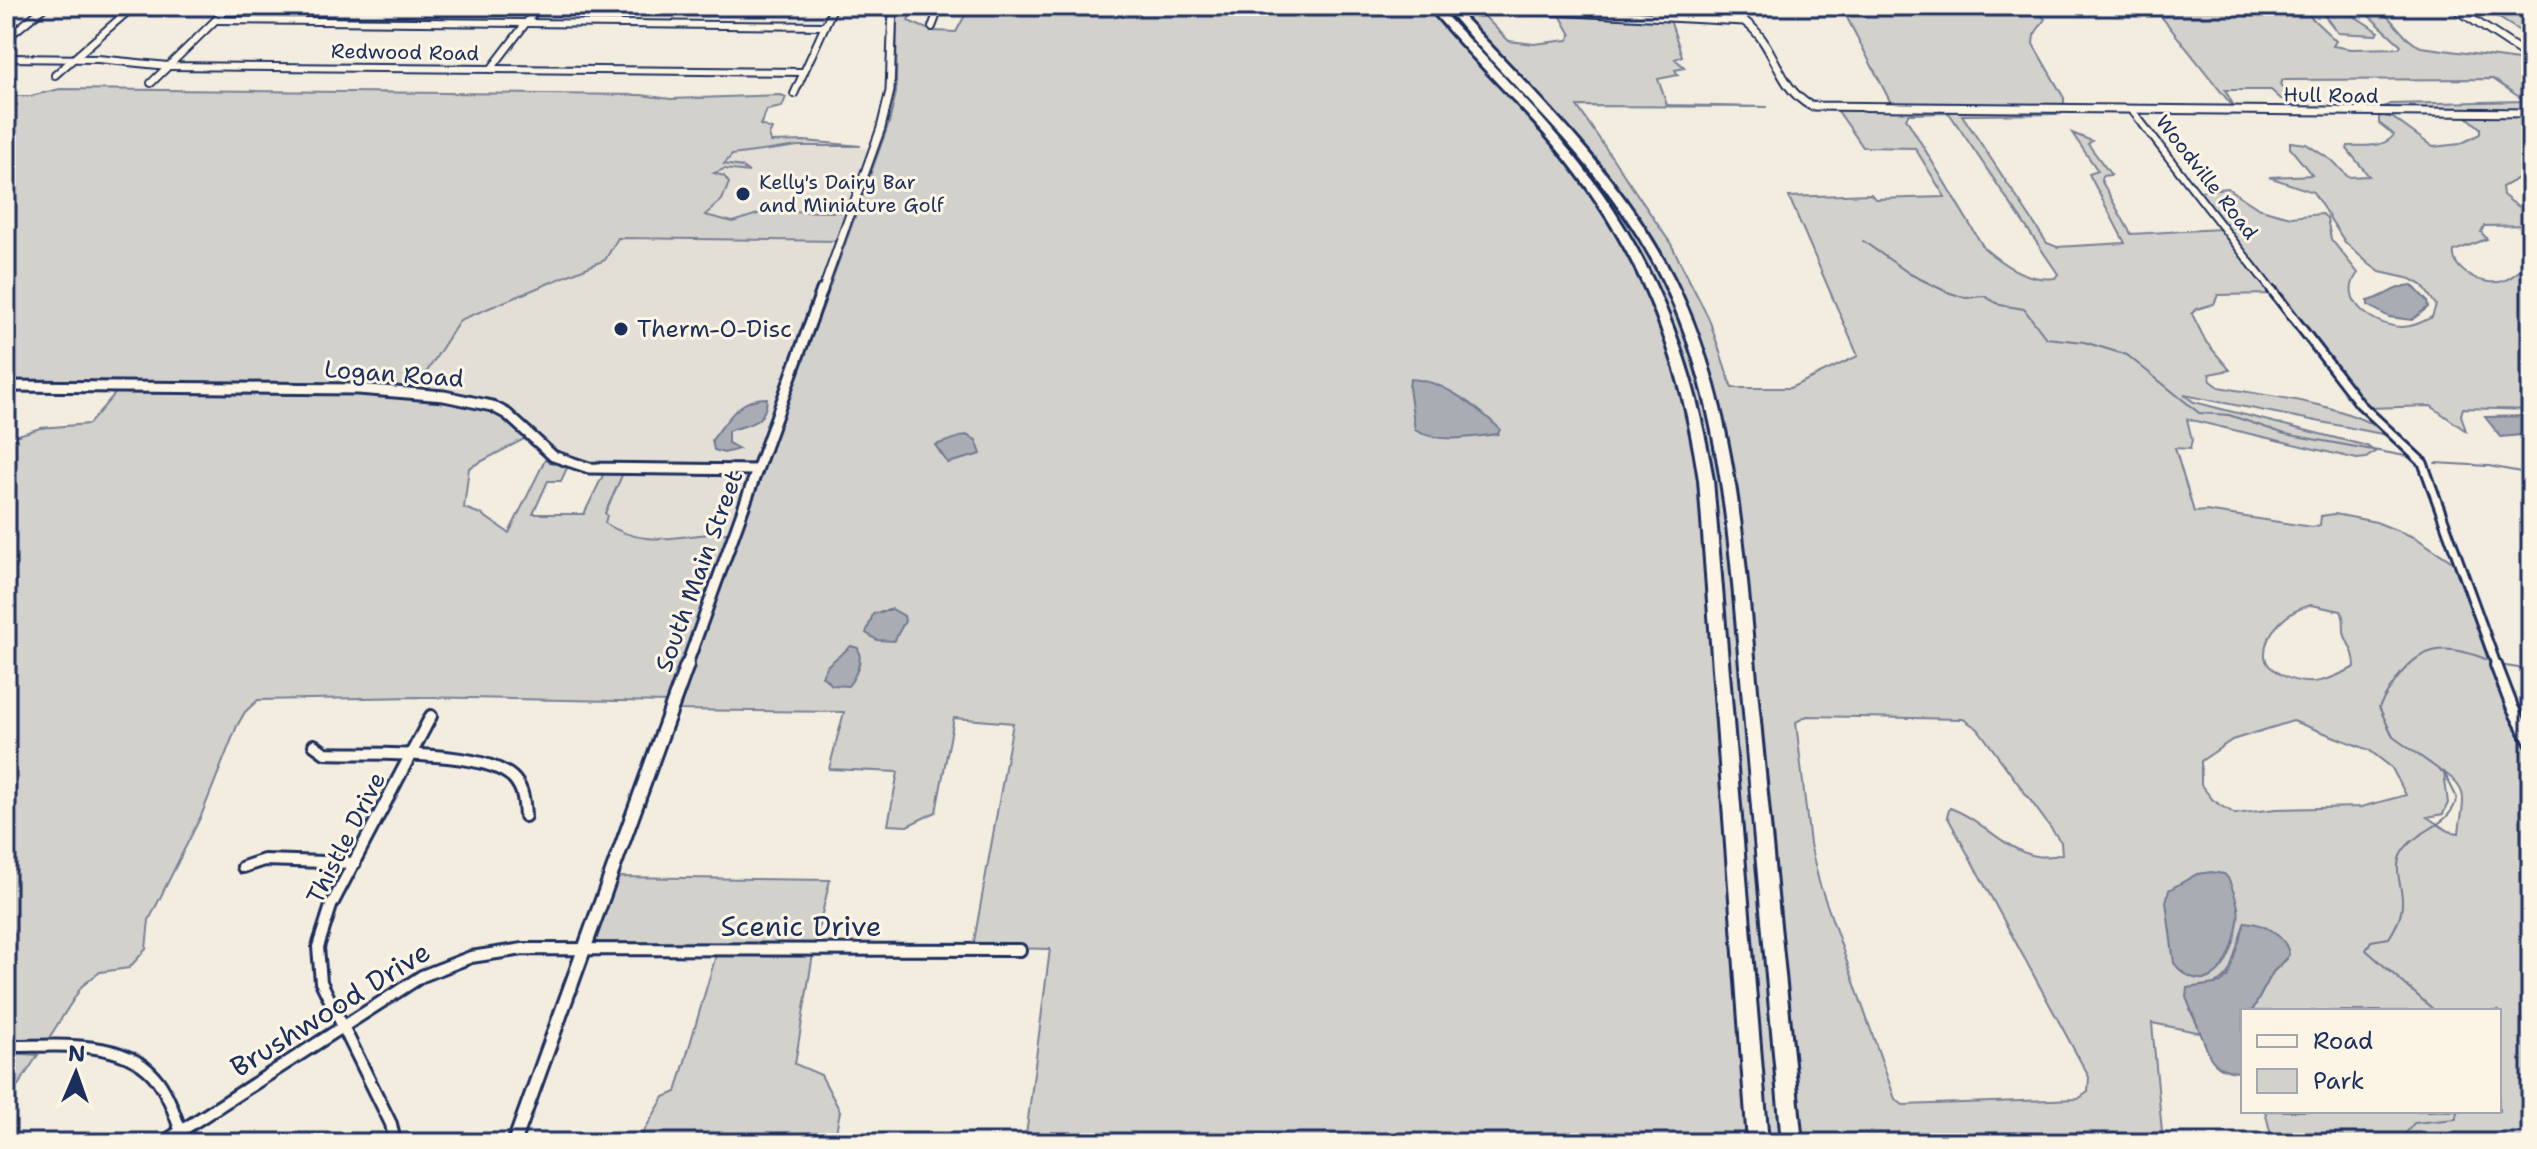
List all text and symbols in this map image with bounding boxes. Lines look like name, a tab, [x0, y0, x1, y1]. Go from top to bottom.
street label: Redwood Road	[331, 38, 480, 66]
street label: Hull Road	[2283, 81, 2379, 109]
street label: Woodville Road	[2150, 109, 2264, 245]
place label: Kelly's Dairy Bar and Miniature Golf	[759, 169, 945, 218]
marker: Kelly's Dairy Bar and Miniature Golf	[734, 185, 752, 203]
place label: Therm-O-Disc	[637, 313, 792, 345]
marker: Therm-O-Disc	[612, 320, 630, 338]
street label: Logan Road	[323, 353, 465, 395]
street label: South Main Street	[648, 466, 750, 676]
street label: Thistle Drive	[299, 767, 393, 909]
street label: Scenic Drive	[720, 907, 882, 945]
street label: Brushwood Drive	[223, 932, 437, 1086]
legend	[2241, 1009, 2501, 1113]
text: Road	[2313, 1025, 2373, 1057]
north arrow	[36, 1033, 116, 1113]
text: N	[67, 1039, 86, 1068]
text: Park	[2313, 1065, 2365, 1097]

